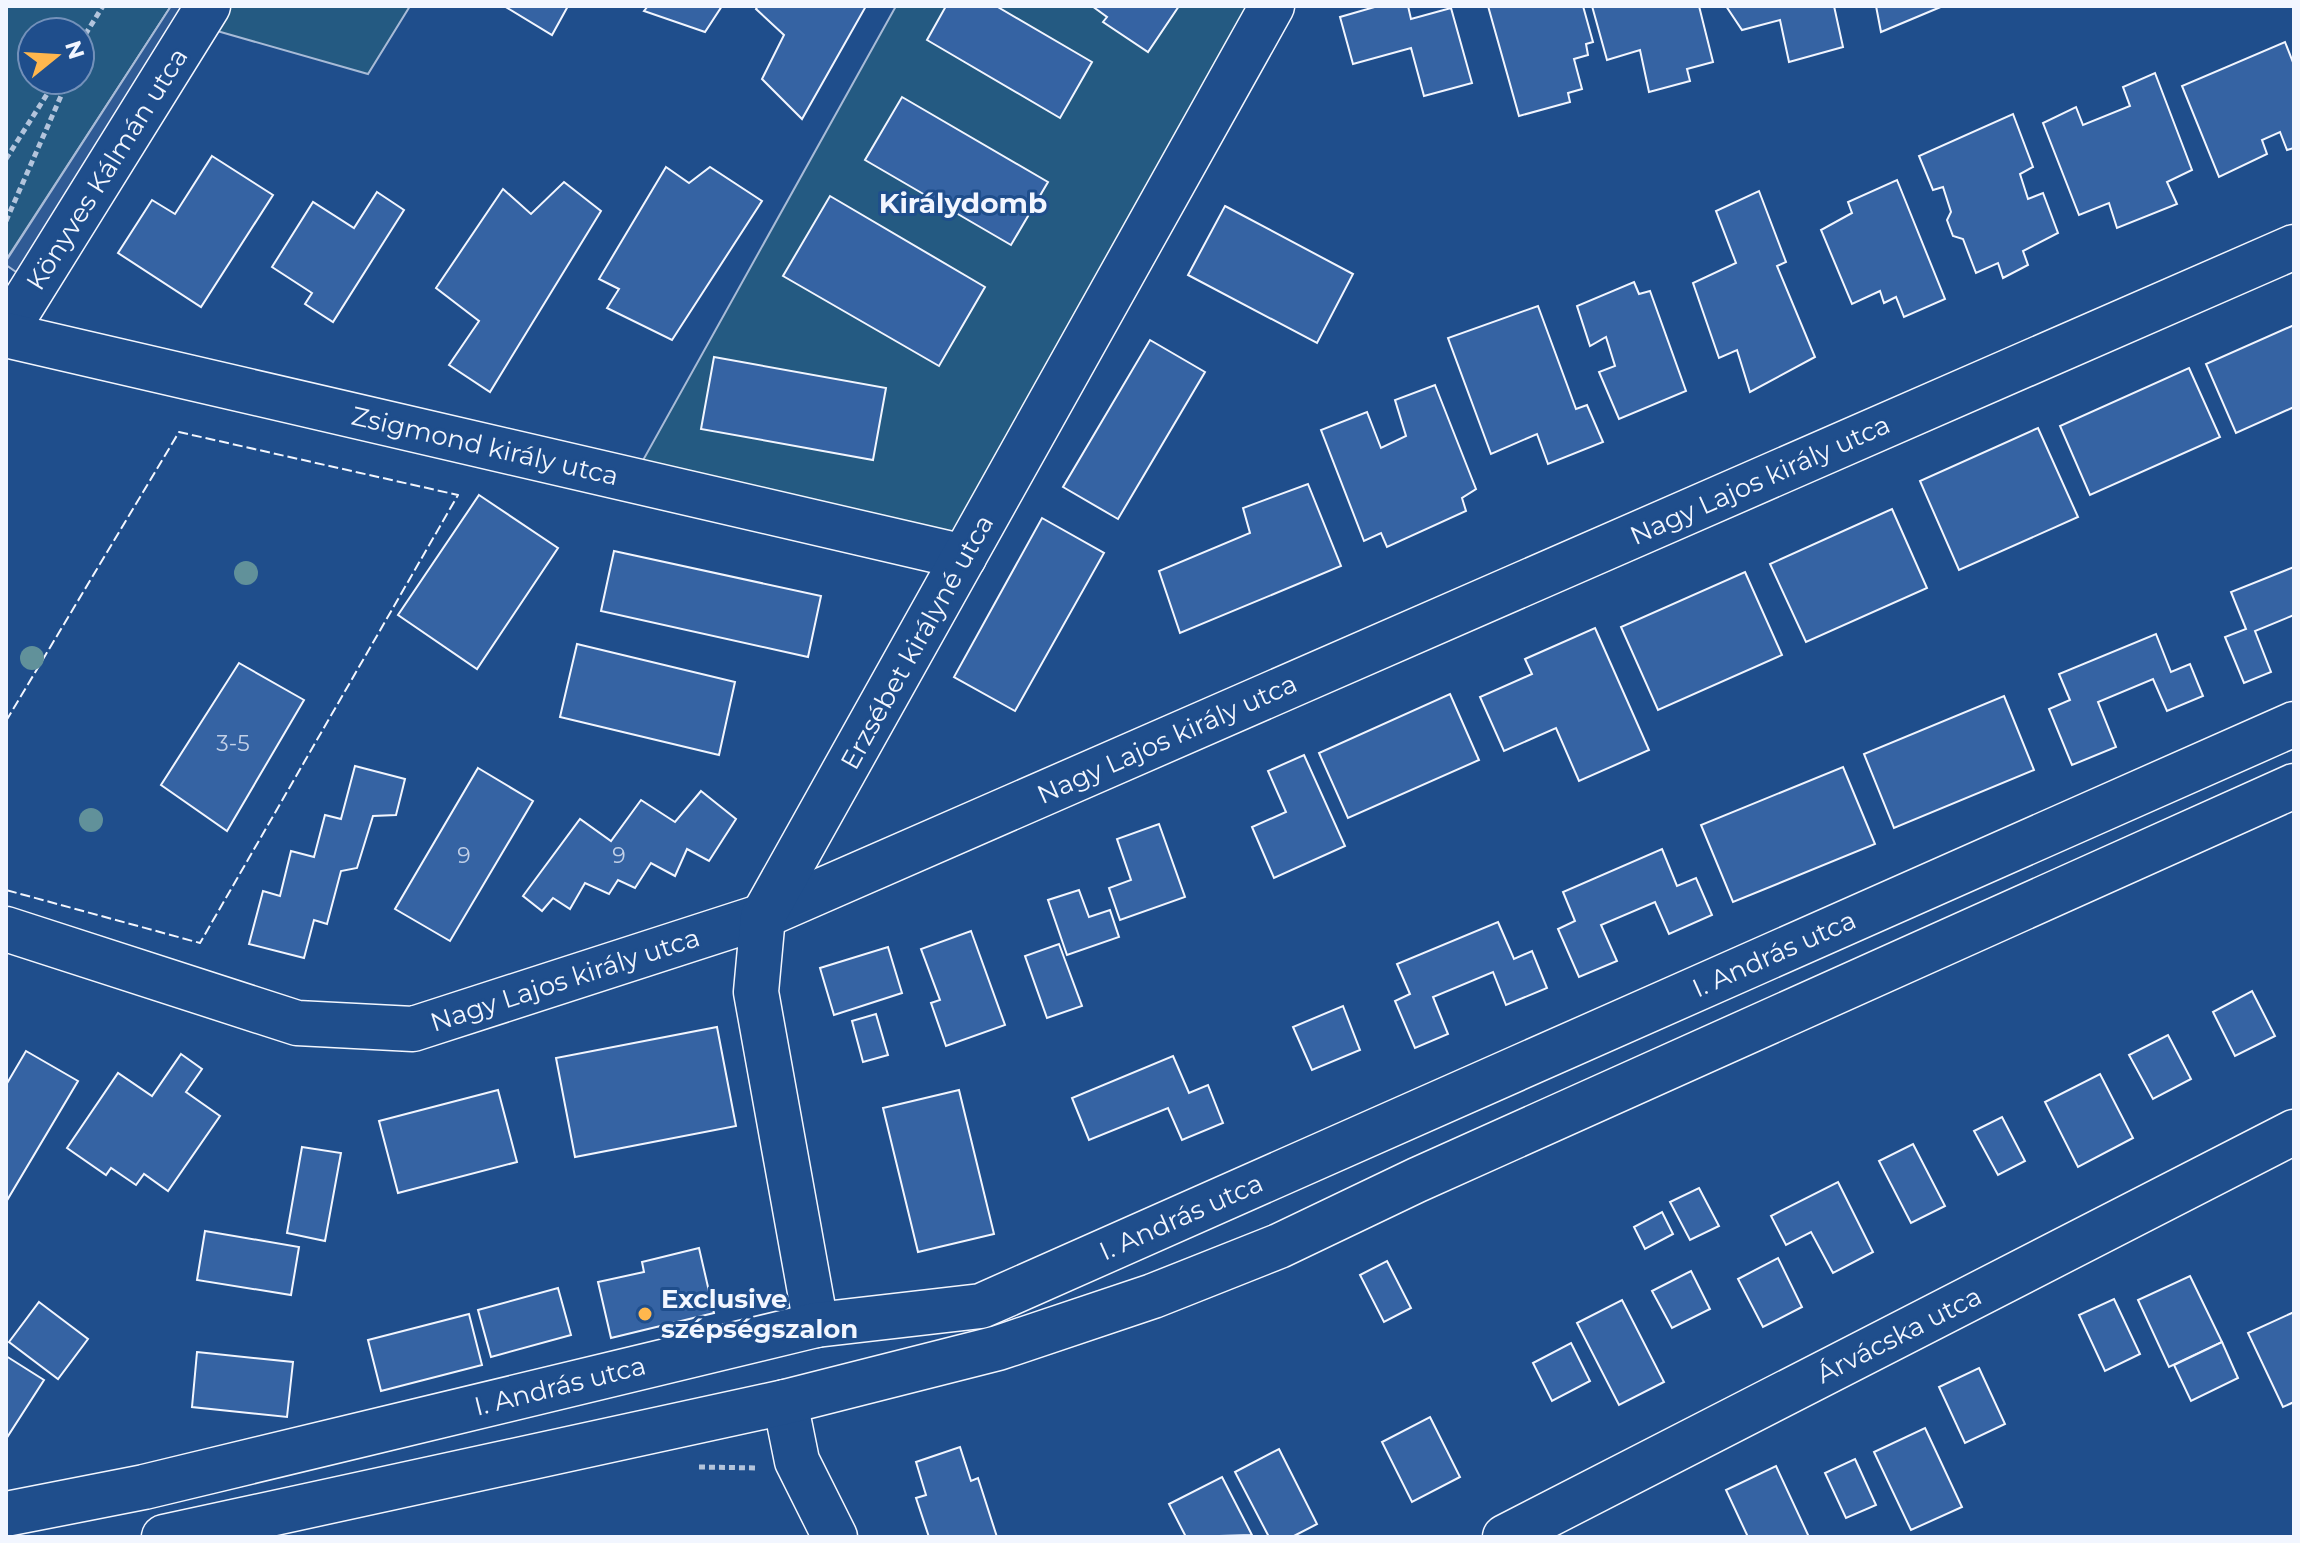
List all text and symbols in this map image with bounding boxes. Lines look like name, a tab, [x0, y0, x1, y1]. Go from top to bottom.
north arrow	[16, 16, 96, 96]
text: N	[59, 37, 90, 63]
street label: Könyves Kálmán utca	[19, 42, 195, 296]
district label: Királydomb	[879, 186, 1047, 220]
street label: Zsigmond király utca	[348, 400, 622, 492]
street label: Nagy Lajos király utca	[1625, 408, 1895, 552]
street label: Erzsébet királyné utca	[834, 509, 1000, 775]
street label: Nagy Lajos király utca	[1032, 667, 1302, 811]
house number: 3-5	[216, 730, 250, 757]
house number: 9	[457, 842, 471, 869]
house number: 9	[612, 842, 626, 869]
street label: I. András utca	[1687, 904, 1861, 1004]
street label: Nagy Lajos király utca	[426, 921, 704, 1039]
street label: I. András utca	[1094, 1167, 1268, 1267]
street label: Árvácska utca	[1811, 1280, 1987, 1390]
place label: Exclusive szépségszalon	[661, 1283, 858, 1345]
marker: Exclusive szépségszalon	[636, 1305, 654, 1323]
street label: I. András utca	[471, 1349, 649, 1423]

